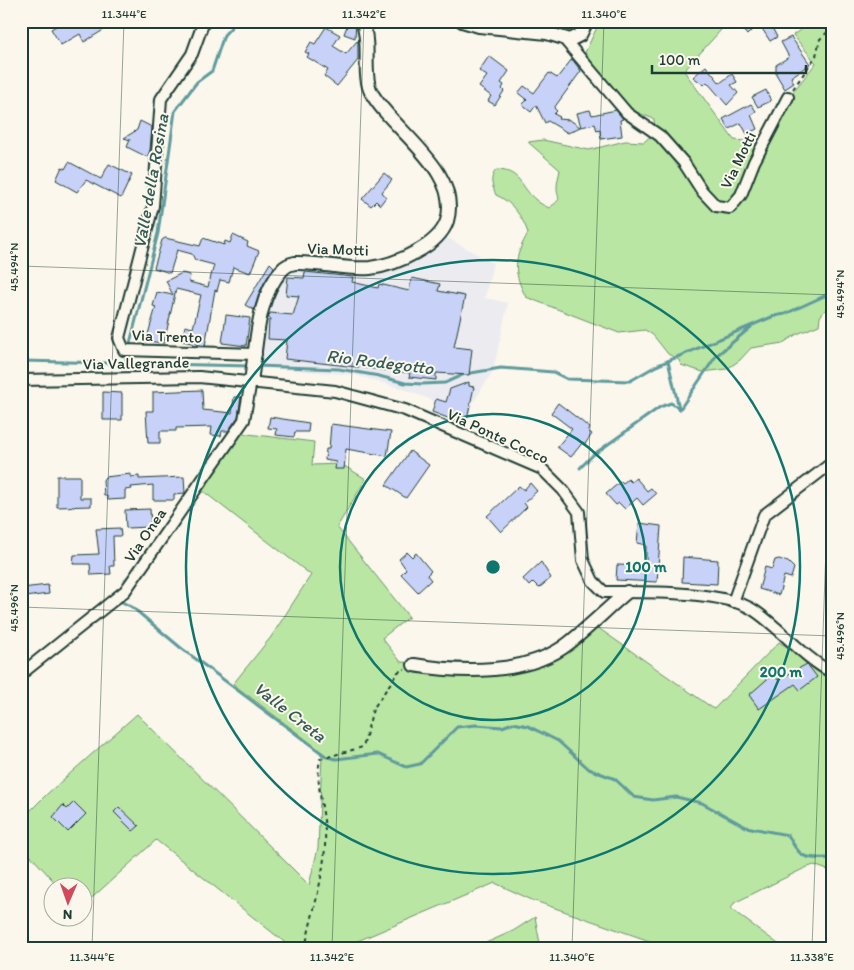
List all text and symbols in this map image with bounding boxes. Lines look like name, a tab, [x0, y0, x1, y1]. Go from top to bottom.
text: 11.344°E	[101, 7, 147, 21]
text: 11.342°E	[342, 7, 387, 21]
text: 11.340°E	[581, 7, 627, 21]
scale bar	[652, 42, 805, 74]
text: 100 m	[659, 51, 701, 69]
water label: Valle della Rosina	[128, 111, 174, 250]
street label: Via Motti	[716, 128, 760, 192]
street label: Via Motti	[307, 238, 369, 260]
text: 45.494°N	[7, 243, 21, 291]
text: 45.494°N	[833, 270, 847, 318]
street label: Via Trento	[131, 325, 203, 347]
water label: Rio Rodegotto	[325, 345, 436, 380]
street label: Via Vallegrande	[82, 353, 190, 373]
street label: Via Ponte Cocco	[444, 404, 552, 468]
street label: Via Onea	[120, 504, 170, 566]
centre of rings	[484, 558, 502, 576]
text: 100 m	[625, 558, 667, 576]
text: 45.496°N	[7, 584, 21, 632]
text: 45.496°N	[833, 612, 847, 660]
text: 200 m	[760, 663, 803, 681]
water label: Valle Creta	[250, 677, 331, 747]
north arrow	[42, 878, 92, 928]
text: N	[63, 906, 73, 923]
text: 11.344°E	[69, 950, 115, 964]
text: 11.342°E	[310, 950, 355, 964]
text: 11.340°E	[549, 950, 595, 964]
text: 11.338°E	[790, 950, 834, 964]

